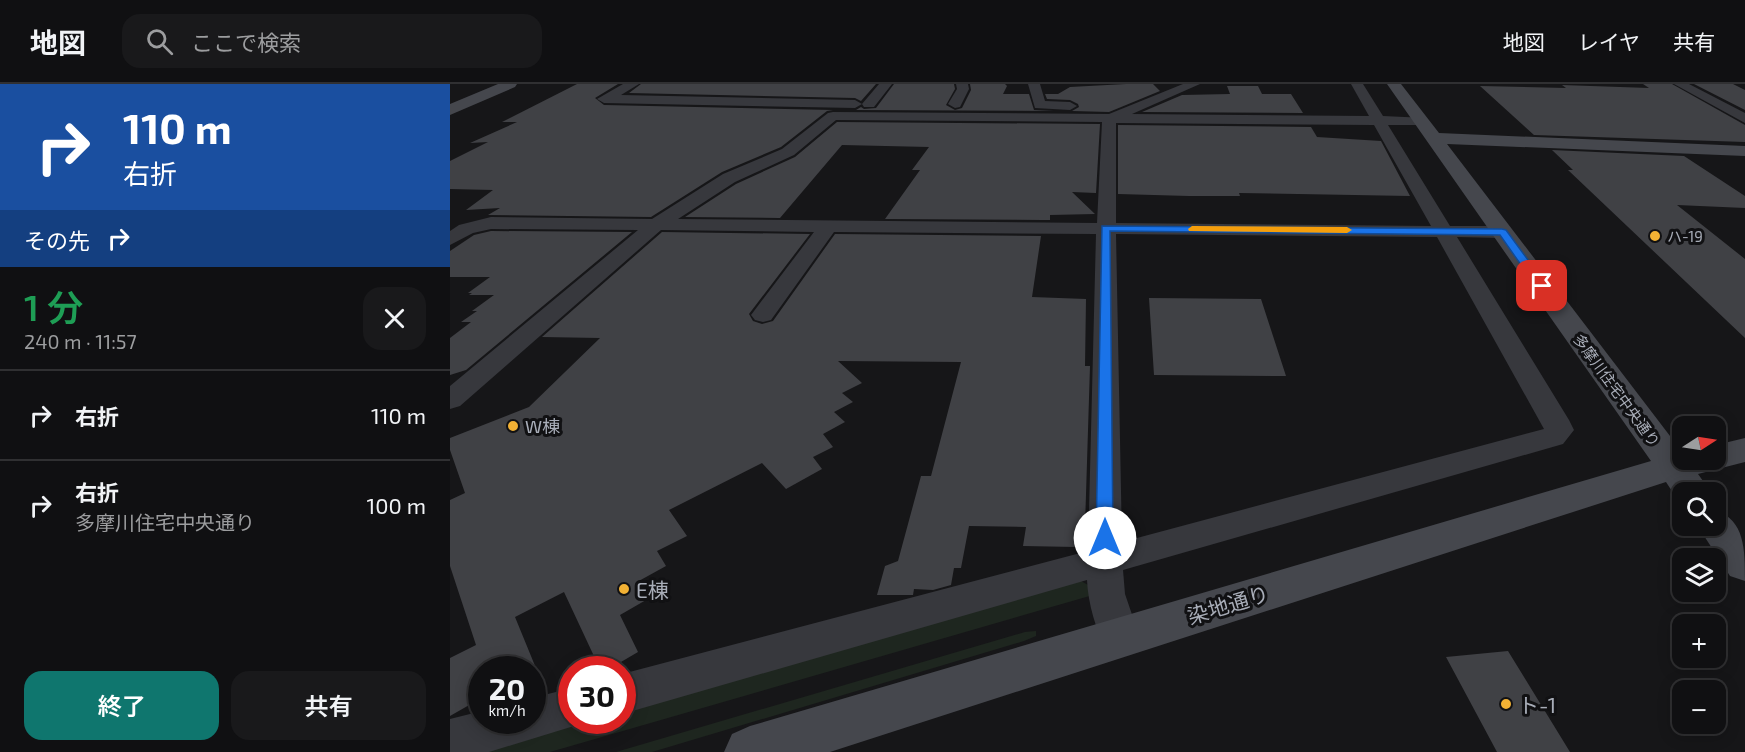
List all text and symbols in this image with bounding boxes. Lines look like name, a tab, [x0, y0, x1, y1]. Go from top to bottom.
search box	[122, 14, 542, 68]
text: 地図	[30, 25, 86, 59]
icon: search	[143, 25, 176, 58]
text: ここで検索	[191, 29, 301, 55]
text: 地図	[1503, 29, 1545, 54]
text: レイヤ	[1578, 29, 1640, 54]
text: 共有	[1673, 29, 1715, 54]
text: 110 m	[123, 102, 232, 152]
icon: right	[24, 108, 102, 186]
text: 右折	[123, 157, 177, 189]
icon: right	[102, 222, 135, 255]
text: その先	[24, 227, 90, 253]
place label: ハ-19	[1667, 227, 1703, 245]
marker: ハ-19	[1648, 229, 1662, 243]
pin	[1516, 260, 1567, 311]
icon: arrive	[1525, 269, 1558, 302]
text: 1 分	[24, 285, 83, 328]
button: close	[363, 287, 426, 350]
text: 240 m · 11:57	[24, 329, 137, 353]
street label: 多摩川住宅中央通り	[1570, 330, 1664, 450]
icon: right	[24, 399, 57, 432]
text: 110 m	[371, 402, 426, 428]
text: 右折	[75, 403, 119, 429]
place label: W棟	[525, 415, 560, 437]
north arrow	[1672, 416, 1726, 470]
map controls	[1672, 416, 1726, 734]
marker: W棟	[506, 419, 520, 433]
text: 右折	[75, 479, 119, 505]
button: search	[1672, 482, 1726, 536]
icon: right	[24, 489, 57, 522]
text: 100 m	[367, 492, 426, 518]
position arrow	[1073, 506, 1137, 570]
text: 多摩川住宅中央通り	[75, 510, 255, 534]
button: layers	[1672, 548, 1726, 602]
place label: E棟	[636, 577, 669, 602]
street label: 染地通り	[1184, 580, 1272, 628]
marker: E棟	[617, 582, 631, 596]
button: +	[1672, 614, 1726, 668]
speed limit sign: 30	[558, 656, 636, 734]
text: 20	[489, 670, 525, 706]
button: 終了	[24, 671, 219, 740]
button: 共有	[231, 671, 426, 740]
button: −	[1672, 680, 1726, 734]
place label: ト-1	[1518, 692, 1556, 717]
marker: ト-1	[1499, 697, 1513, 711]
text: km/h	[488, 701, 526, 719]

